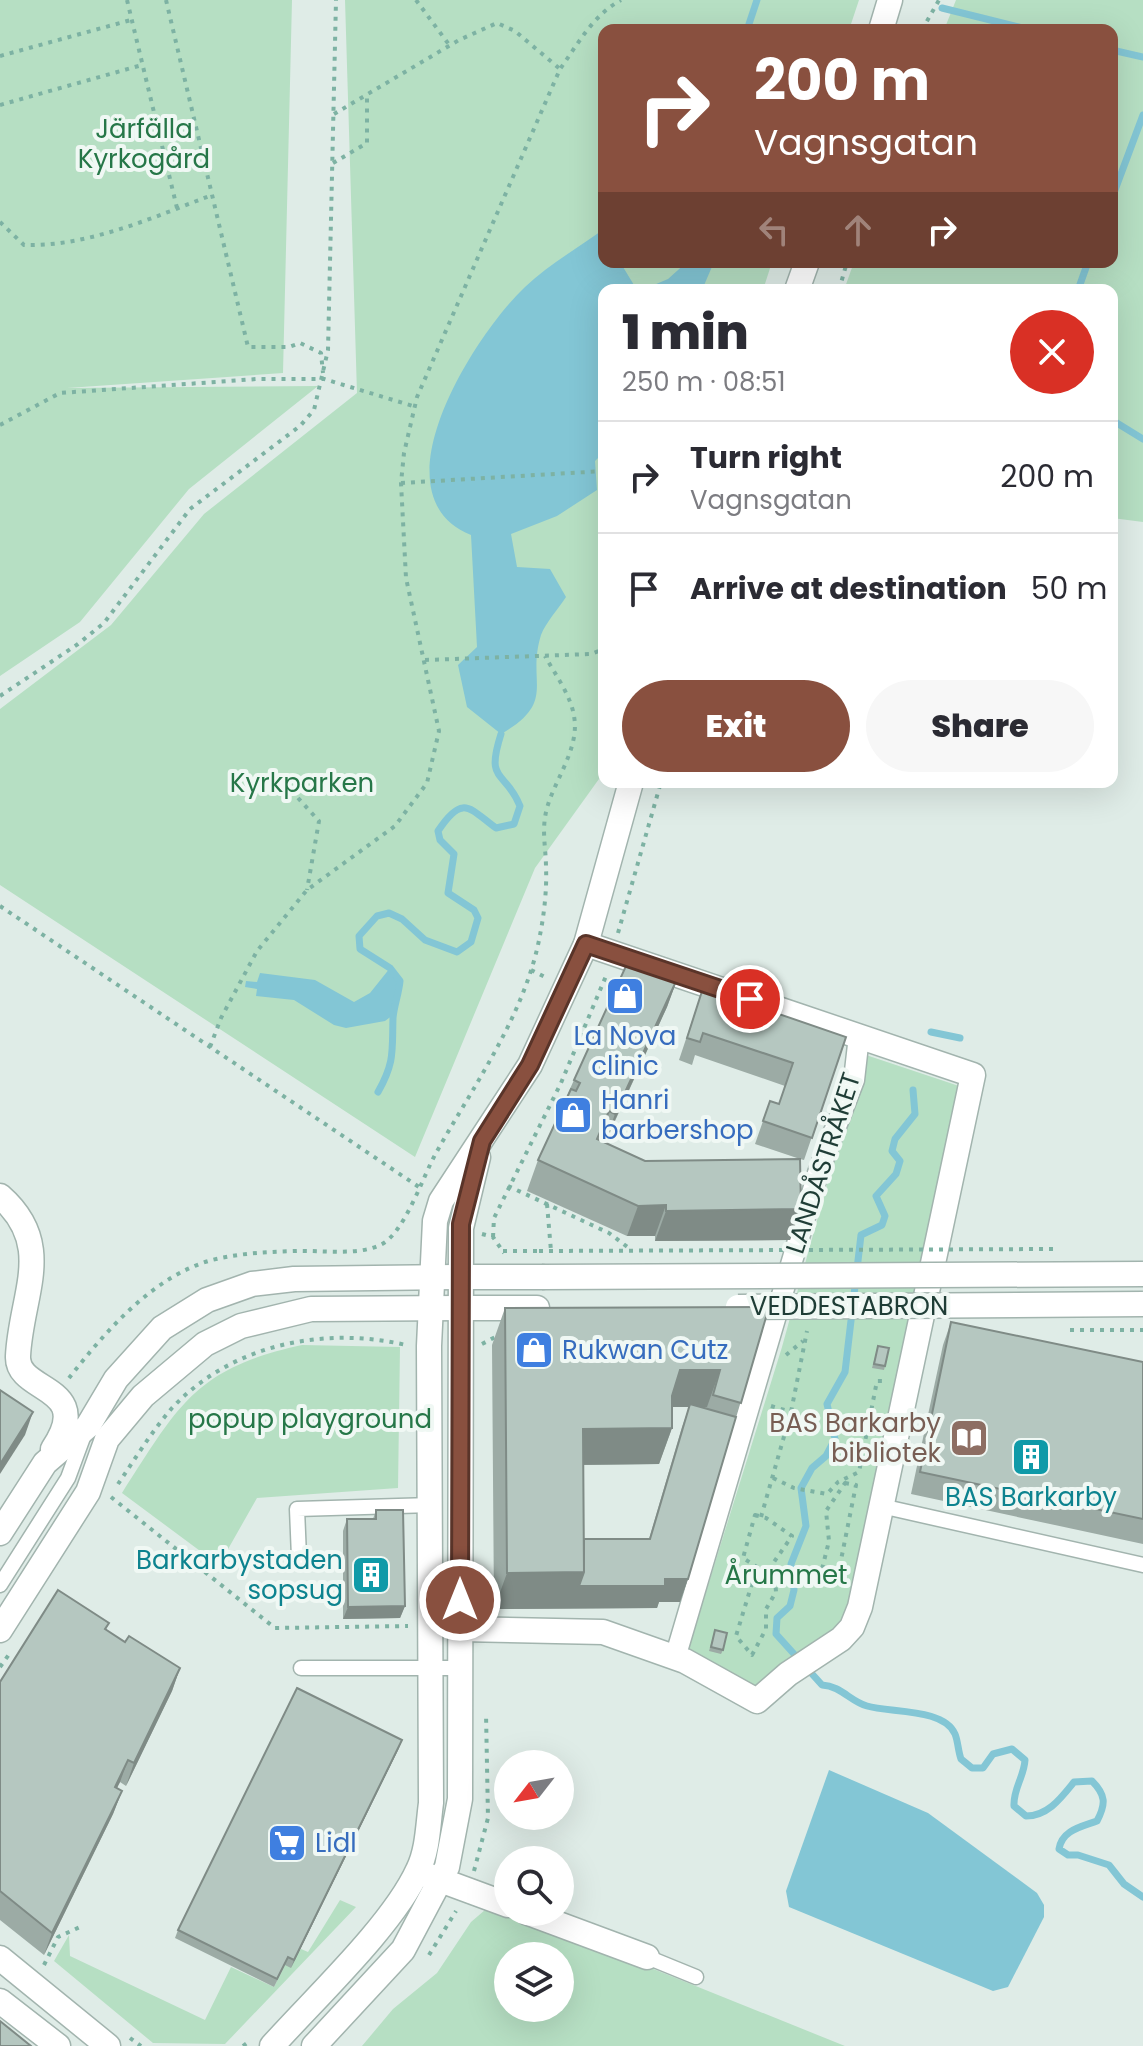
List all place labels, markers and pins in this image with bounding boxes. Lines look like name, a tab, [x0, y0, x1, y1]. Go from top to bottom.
pin	[716, 965, 784, 1033]
shop icon: La Nova clinic	[604, 975, 646, 1017]
place label: La Nova clinic	[574, 1018, 676, 1084]
place label: Hanri barbershop	[601, 1082, 754, 1148]
shop icon: Hanri barbershop	[552, 1094, 594, 1136]
shop icon: Rukwan Cutz	[513, 1329, 555, 1371]
place label: Rukwan Cutz	[562, 1332, 728, 1368]
place label: BAS Barkarby bibliotek	[769, 1405, 942, 1471]
library icon: BAS Barkarby bibliotek	[948, 1417, 990, 1459]
building icon: BAS Barkarby	[1010, 1436, 1052, 1478]
place label: BAS Barkarby	[945, 1479, 1117, 1515]
place label: Barkarbystaden sopsug	[136, 1542, 343, 1608]
building icon: Barkarbystaden sopsug	[350, 1554, 392, 1596]
supermarket icon: Lidl	[266, 1822, 308, 1864]
place label: Lidl	[315, 1825, 357, 1861]

